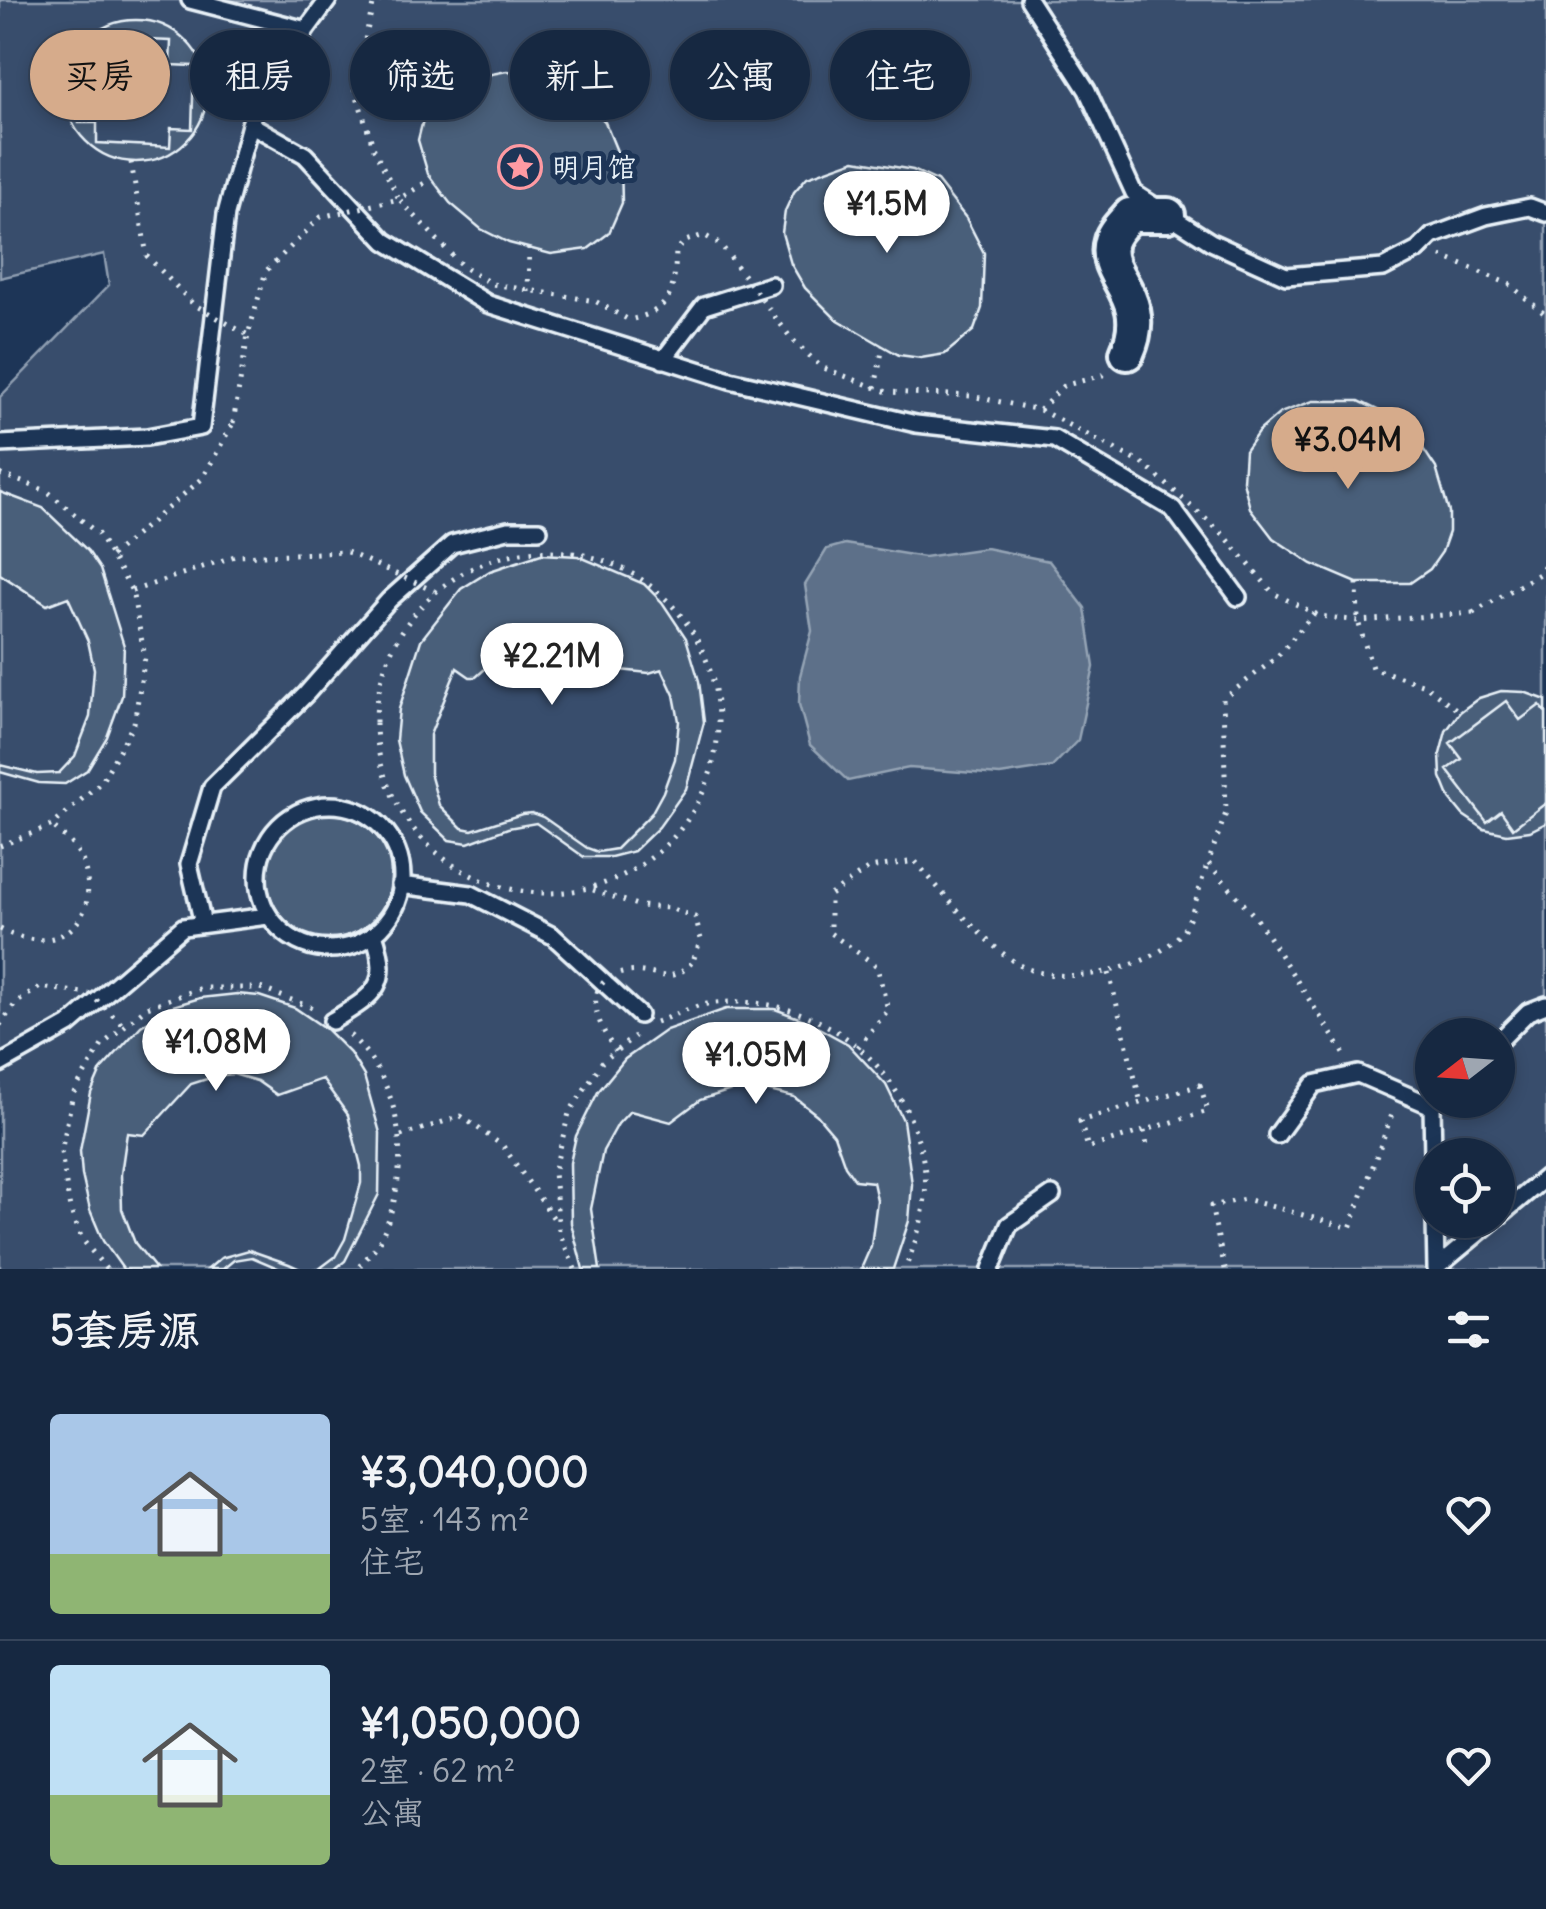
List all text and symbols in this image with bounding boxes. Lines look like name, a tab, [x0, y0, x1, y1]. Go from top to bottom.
chip: 买房	[30, 30, 170, 120]
chip: 租房	[190, 30, 330, 120]
chip: 筛选	[350, 30, 490, 120]
chip: 新上	[510, 30, 650, 120]
chip: 公寓	[670, 30, 810, 120]
chip: 住宅	[830, 30, 970, 120]
place icon: 明月馆	[497, 144, 543, 190]
place label: 明月馆	[552, 149, 636, 185]
pin: ¥1.5M	[817, 171, 957, 256]
text: ¥1.5M	[846, 183, 928, 224]
pin: ¥3.04M	[1267, 407, 1429, 492]
text: ¥3.04M	[1293, 419, 1403, 460]
pin: ¥2.21M	[471, 623, 633, 708]
text: ¥2.21M	[502, 635, 602, 676]
pin: ¥1.08M	[135, 1009, 297, 1094]
north arrow	[1415, 1018, 1515, 1118]
map controls	[1415, 1018, 1515, 1238]
text: ¥1.08M	[164, 1021, 268, 1062]
pin: ¥1.05M	[675, 1022, 837, 1107]
text: ¥1.05M	[704, 1034, 808, 1075]
button: locate	[1415, 1138, 1515, 1238]
icon: filters	[1441, 1302, 1496, 1357]
text: 5套房源	[50, 1304, 200, 1356]
text: ¥3,040,000	[360, 1446, 589, 1498]
icon: home	[130, 1454, 250, 1574]
icon: heart	[1441, 1487, 1496, 1542]
text: 5室 · 143 m²	[360, 1499, 530, 1540]
text: 住宅	[360, 1541, 424, 1582]
text: ¥1,050,000	[360, 1697, 581, 1749]
icon: home	[130, 1705, 250, 1825]
icon: heart	[1441, 1738, 1496, 1793]
text: 2室 · 62 m²	[360, 1750, 516, 1791]
text: 公寓	[360, 1792, 424, 1833]

